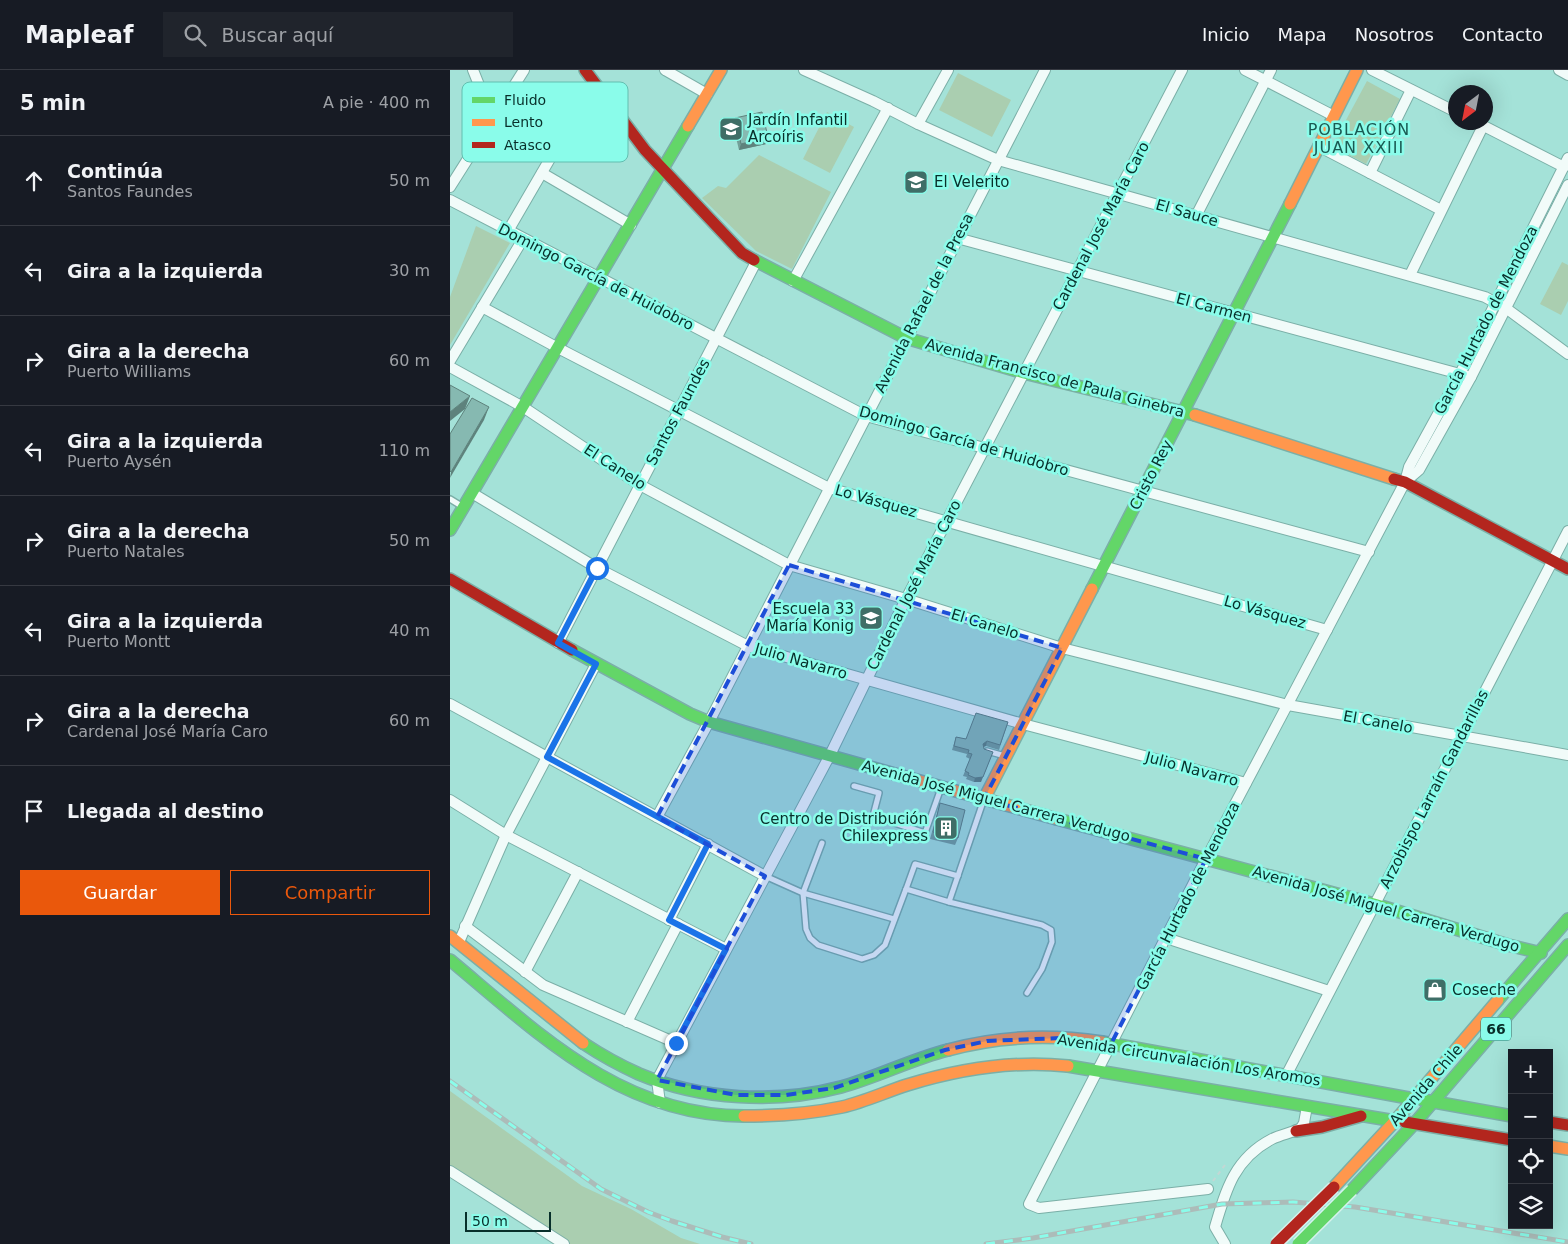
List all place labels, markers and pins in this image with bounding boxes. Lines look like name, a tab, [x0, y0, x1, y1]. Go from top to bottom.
place label: Jardín Infantil Arcoíris	[747, 111, 848, 146]
school or university icon: Jardín Infantil Arcoíris	[718, 116, 744, 142]
school or university icon: El Velerito	[903, 169, 929, 195]
place label: El Velerito	[934, 173, 1010, 191]
place label: Escuela 33 María Konig	[766, 600, 854, 635]
school or university icon: Escuela 33 María Konig	[858, 605, 884, 631]
place label: Centro de Distribución Chilexpress	[760, 810, 928, 845]
building icon: Centro de Distribución Chilexpress	[933, 815, 959, 841]
shop icon: Coseche	[1422, 977, 1448, 1003]
place label: Coseche	[1452, 981, 1516, 999]

